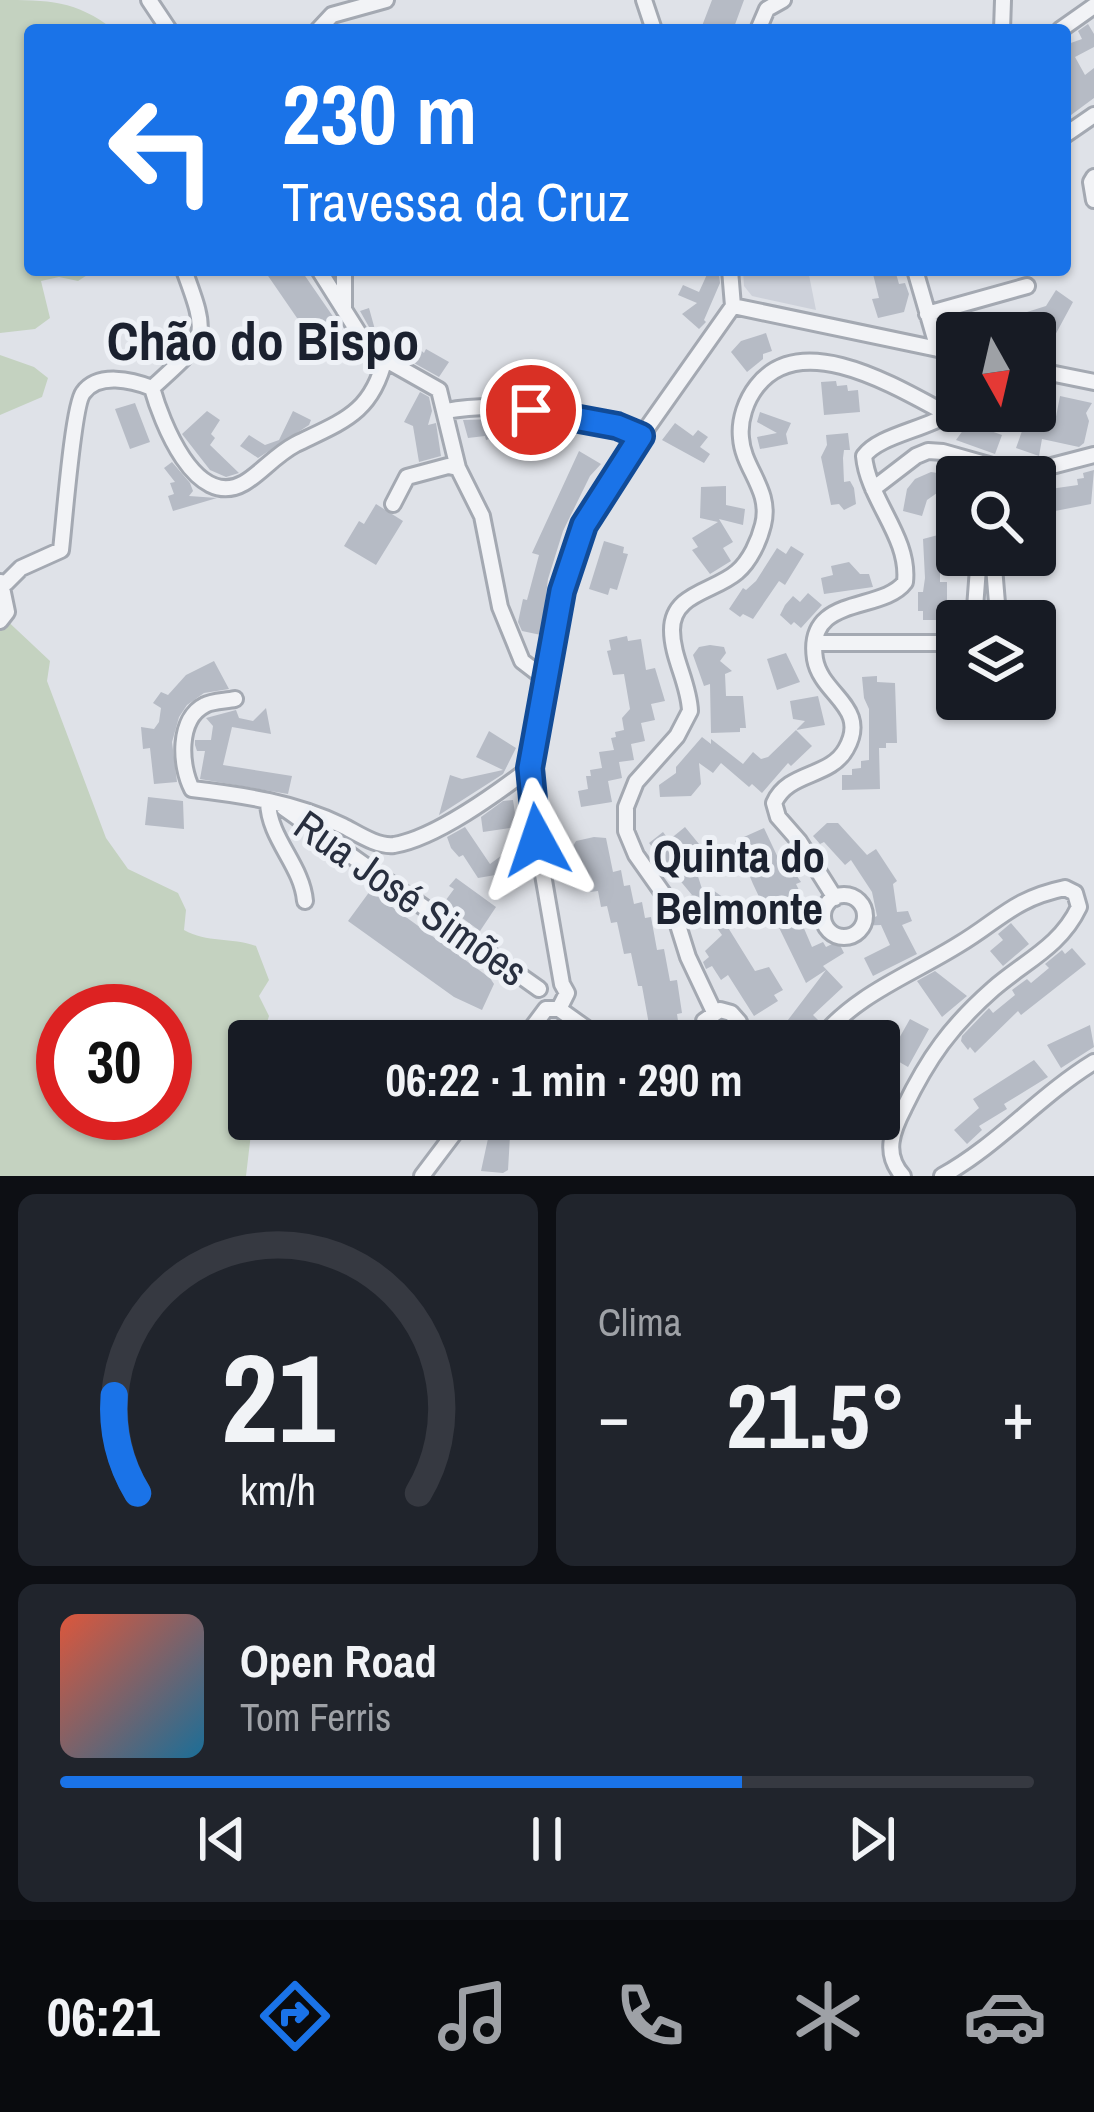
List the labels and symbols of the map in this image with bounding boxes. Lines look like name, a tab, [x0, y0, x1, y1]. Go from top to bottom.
district label: Chão do Bispo	[107, 304, 419, 377]
north arrow	[936, 312, 1056, 432]
pin	[480, 359, 582, 461]
position arrow	[474, 777, 600, 903]
street label: Rua José Simões	[284, 797, 538, 999]
district label: Quinta do Belmonte	[653, 825, 825, 938]
speed limit sign: 30	[36, 984, 192, 1140]

